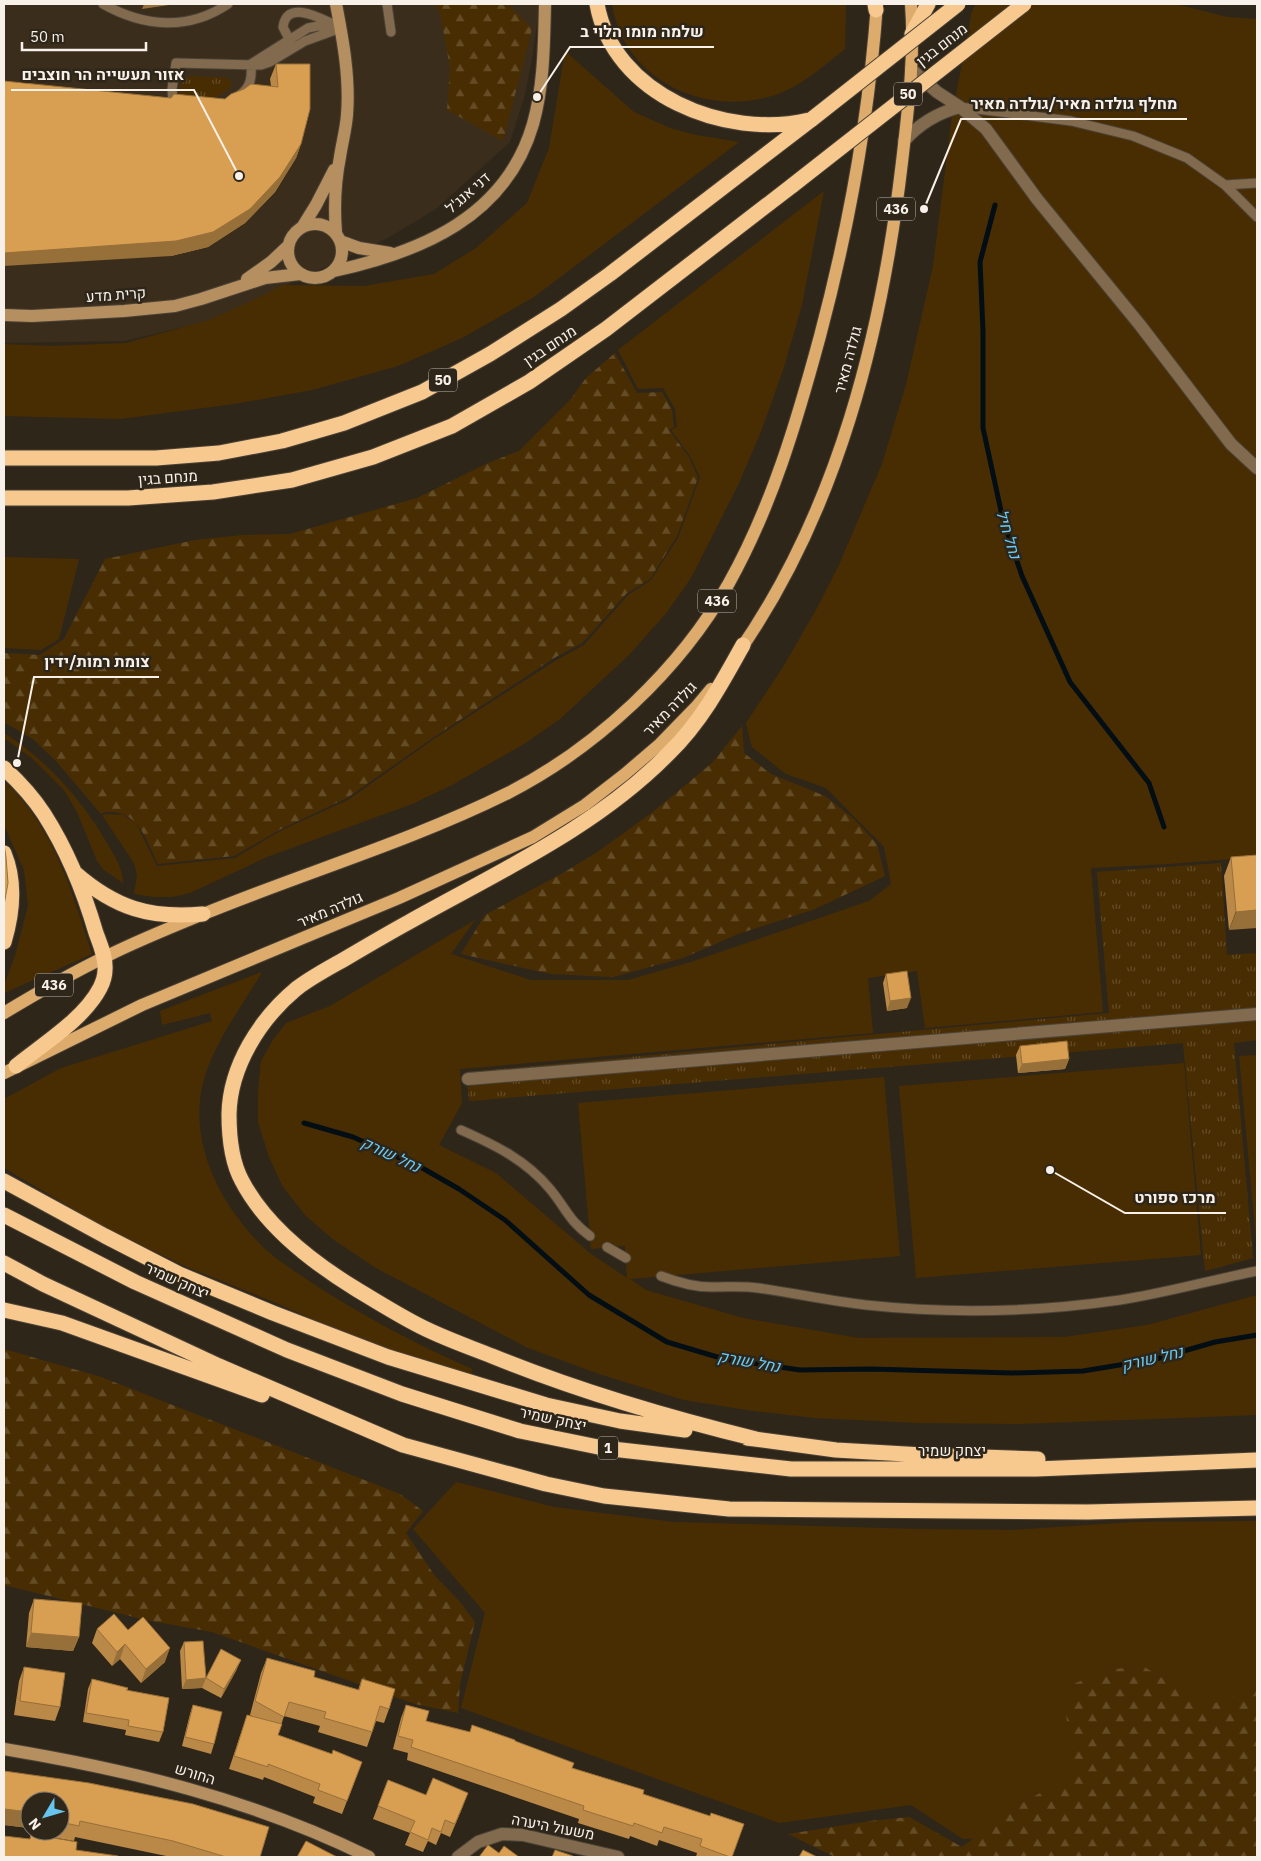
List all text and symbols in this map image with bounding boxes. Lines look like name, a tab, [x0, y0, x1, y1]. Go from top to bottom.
callout: שלמה מומו הלוי ב	[570, 16, 714, 47]
street label: מנחם בגין	[912, 19, 971, 70]
scale bar	[22, 20, 146, 52]
text: שלמה מומו הלוי ב	[580, 21, 704, 41]
text: 50 m	[30, 27, 65, 46]
callout: אזור תעשייה הר חוצבים	[11, 59, 194, 90]
text: אזור תעשייה הר חוצבים	[21, 64, 185, 84]
road number: 50	[894, 82, 922, 106]
callout: מחלף גולדה מאיר/גולדה מאיר	[961, 88, 1187, 119]
text: מחלף גולדה מאיר/גולדה מאיר	[971, 93, 1177, 113]
street label: דני אנג'ל	[441, 168, 494, 217]
road number: 436	[877, 198, 915, 220]
street label: קרית מדע	[85, 283, 147, 306]
street label: מנחם בגין	[520, 321, 580, 370]
street label: גולדה מאיר	[829, 324, 866, 396]
road number: 50	[429, 368, 457, 392]
street label: מנחם בגין	[138, 466, 198, 489]
water label: נחל חיל	[992, 507, 1026, 562]
road number: 436	[698, 590, 736, 612]
callout: צומת רמות/ידין	[34, 646, 159, 677]
text: צומת רמות/ידין	[44, 651, 150, 671]
street label: גולדה מאיר	[639, 677, 701, 740]
street label: גולדה מאיר	[294, 887, 366, 932]
road number: 436	[35, 974, 73, 996]
water label: נחל שורק	[358, 1132, 425, 1177]
callout: מרכז ספורט	[1125, 1182, 1226, 1213]
text: מרכז ספורט	[1134, 1187, 1216, 1207]
street label: יצחק שמיר	[142, 1258, 212, 1303]
water label: נחל שורק	[1119, 1341, 1186, 1375]
water label: נחל שורק	[716, 1346, 783, 1377]
street label: יצחק שמיר	[518, 1402, 588, 1435]
road number: 1	[598, 1436, 618, 1460]
street label: יצחק שמיר	[918, 1441, 986, 1460]
street label: החורש	[172, 1758, 218, 1789]
north arrow	[20, 1791, 70, 1841]
street label: משעול היערה	[510, 1809, 596, 1844]
text: N	[25, 1814, 45, 1834]

